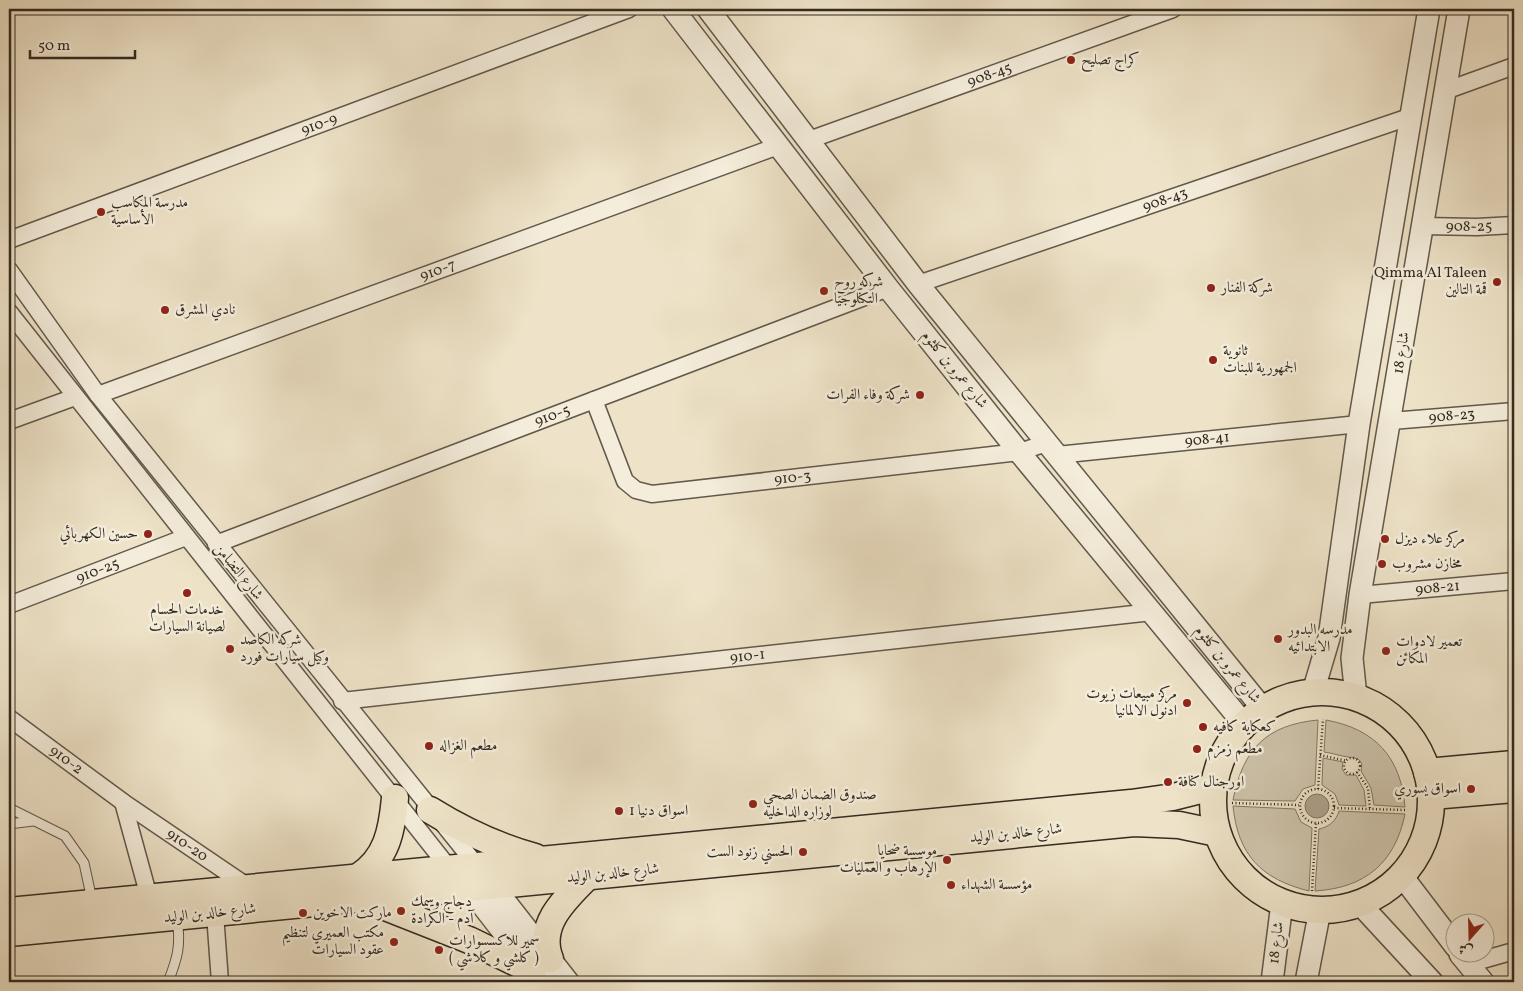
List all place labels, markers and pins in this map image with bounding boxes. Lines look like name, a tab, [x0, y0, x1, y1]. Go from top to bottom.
place label: كراج تصليح	[1081, 50, 1140, 73]
marker: كراج تصليح	[1065, 54, 1077, 66]
place label: مدرسة المكاسب الأساسية	[111, 193, 188, 231]
marker: مدرسة المكاسب الأساسية	[95, 206, 107, 218]
place label: Qimma Al Taleen قمة التالين	[1374, 263, 1487, 301]
place label: شركه روح التكنلوجيا	[834, 272, 883, 310]
marker: Qimma Al Taleen قمة التالين	[1491, 276, 1503, 288]
place label: شركة الفنار	[1219, 278, 1273, 299]
marker: شركة الفنار	[1205, 282, 1217, 294]
marker: شركه روح التكنلوجيا	[818, 285, 830, 297]
place label: نادي المشرق	[175, 300, 236, 321]
marker: نادي المشرق	[159, 304, 171, 316]
place label: ثانوية الجمهورية للبنات	[1223, 341, 1297, 379]
marker: ثانوية الجمهورية للبنات	[1207, 354, 1219, 366]
place label: شركة وفاء الفرات	[826, 385, 910, 406]
marker: شركة وفاء الفرات	[914, 389, 926, 401]
place label: حسين الكهربائي	[60, 524, 138, 545]
marker: حسين الكهربائي	[142, 528, 154, 540]
place label: مركز علاء ديزل	[1395, 529, 1465, 550]
marker: مركز علاء ديزل	[1379, 533, 1391, 545]
place label: مخازن مشروب	[1392, 554, 1462, 575]
marker: مخازن مشروب	[1376, 558, 1388, 570]
marker: خدمات الحسام لصيانة السيارات	[181, 587, 193, 599]
place label: خدمات الحسام لصيانة السيارات	[149, 600, 225, 638]
place label: مدرسه البدور الابتدائيه	[1286, 620, 1353, 658]
place label: شركه الكاصد وكيل سيارات فورد	[240, 630, 329, 668]
place label: تعمير لادوات المكائن	[1396, 632, 1462, 670]
marker: مدرسه البدور الابتدائيه	[1272, 633, 1284, 645]
marker: شركه الكاصد وكيل سيارات فورد	[224, 643, 236, 655]
marker: تعمير لادوات المكائن	[1380, 645, 1392, 657]
place label: مركز مبيعات زيوت ادنول الالمانيا	[1086, 684, 1177, 722]
marker: مركز مبيعات زيوت ادنول الالمانيا	[1181, 697, 1193, 709]
place label: كعكاية كافيه	[1213, 717, 1276, 738]
marker: كعكاية كافيه	[1197, 721, 1209, 733]
place label: مطعم الغزاله	[439, 736, 497, 759]
place label: مطعم زمزم	[1207, 739, 1262, 762]
marker: مطعم الغزاله	[423, 740, 435, 752]
marker: مطعم زمزم	[1191, 743, 1203, 755]
place label: اورجنال كنافة	[1178, 772, 1244, 793]
marker: اورجنال كنافة	[1162, 776, 1174, 788]
place label: اسواق يسوري	[1394, 779, 1461, 800]
marker: اسواق يسوري	[1465, 783, 1477, 795]
place label: صندوق الضمان الصحي لوزاره الداخليه	[763, 785, 877, 823]
marker: صندوق الضمان الصحي لوزاره الداخليه	[747, 798, 759, 810]
place label: اسواق دنيا 1	[629, 801, 688, 822]
marker: اسواق دنيا 1	[613, 805, 625, 817]
place label: موسسة ضحايا الإرهاب و العمليات	[840, 841, 937, 879]
place label: الحسني زنود الست	[706, 842, 793, 865]
marker: الحسني زنود الست	[797, 846, 809, 858]
marker: موسسة ضحايا الإرهاب و العمليات	[941, 854, 953, 866]
place label: مؤسسة الشهداء	[961, 875, 1032, 896]
marker: مؤسسة الشهداء	[945, 879, 957, 891]
place label: دجاج وسمك آدم - الكرادة	[411, 892, 475, 931]
place label: ماركت الاخوين	[313, 903, 392, 924]
marker: دجاج وسمك آدم - الكرادة	[395, 905, 407, 917]
marker: ماركت الاخوين	[297, 907, 309, 919]
place label: مكتب العميري لتنظيم عقود السيارات	[282, 923, 384, 961]
place label: سمير للاكسسوارات ( كلشي و كلاشي )	[449, 931, 540, 971]
marker: مكتب العميري لتنظيم عقود السيارات	[388, 936, 400, 948]
marker: سمير للاكسسوارات ( كلشي و كلاشي )	[433, 944, 445, 956]

